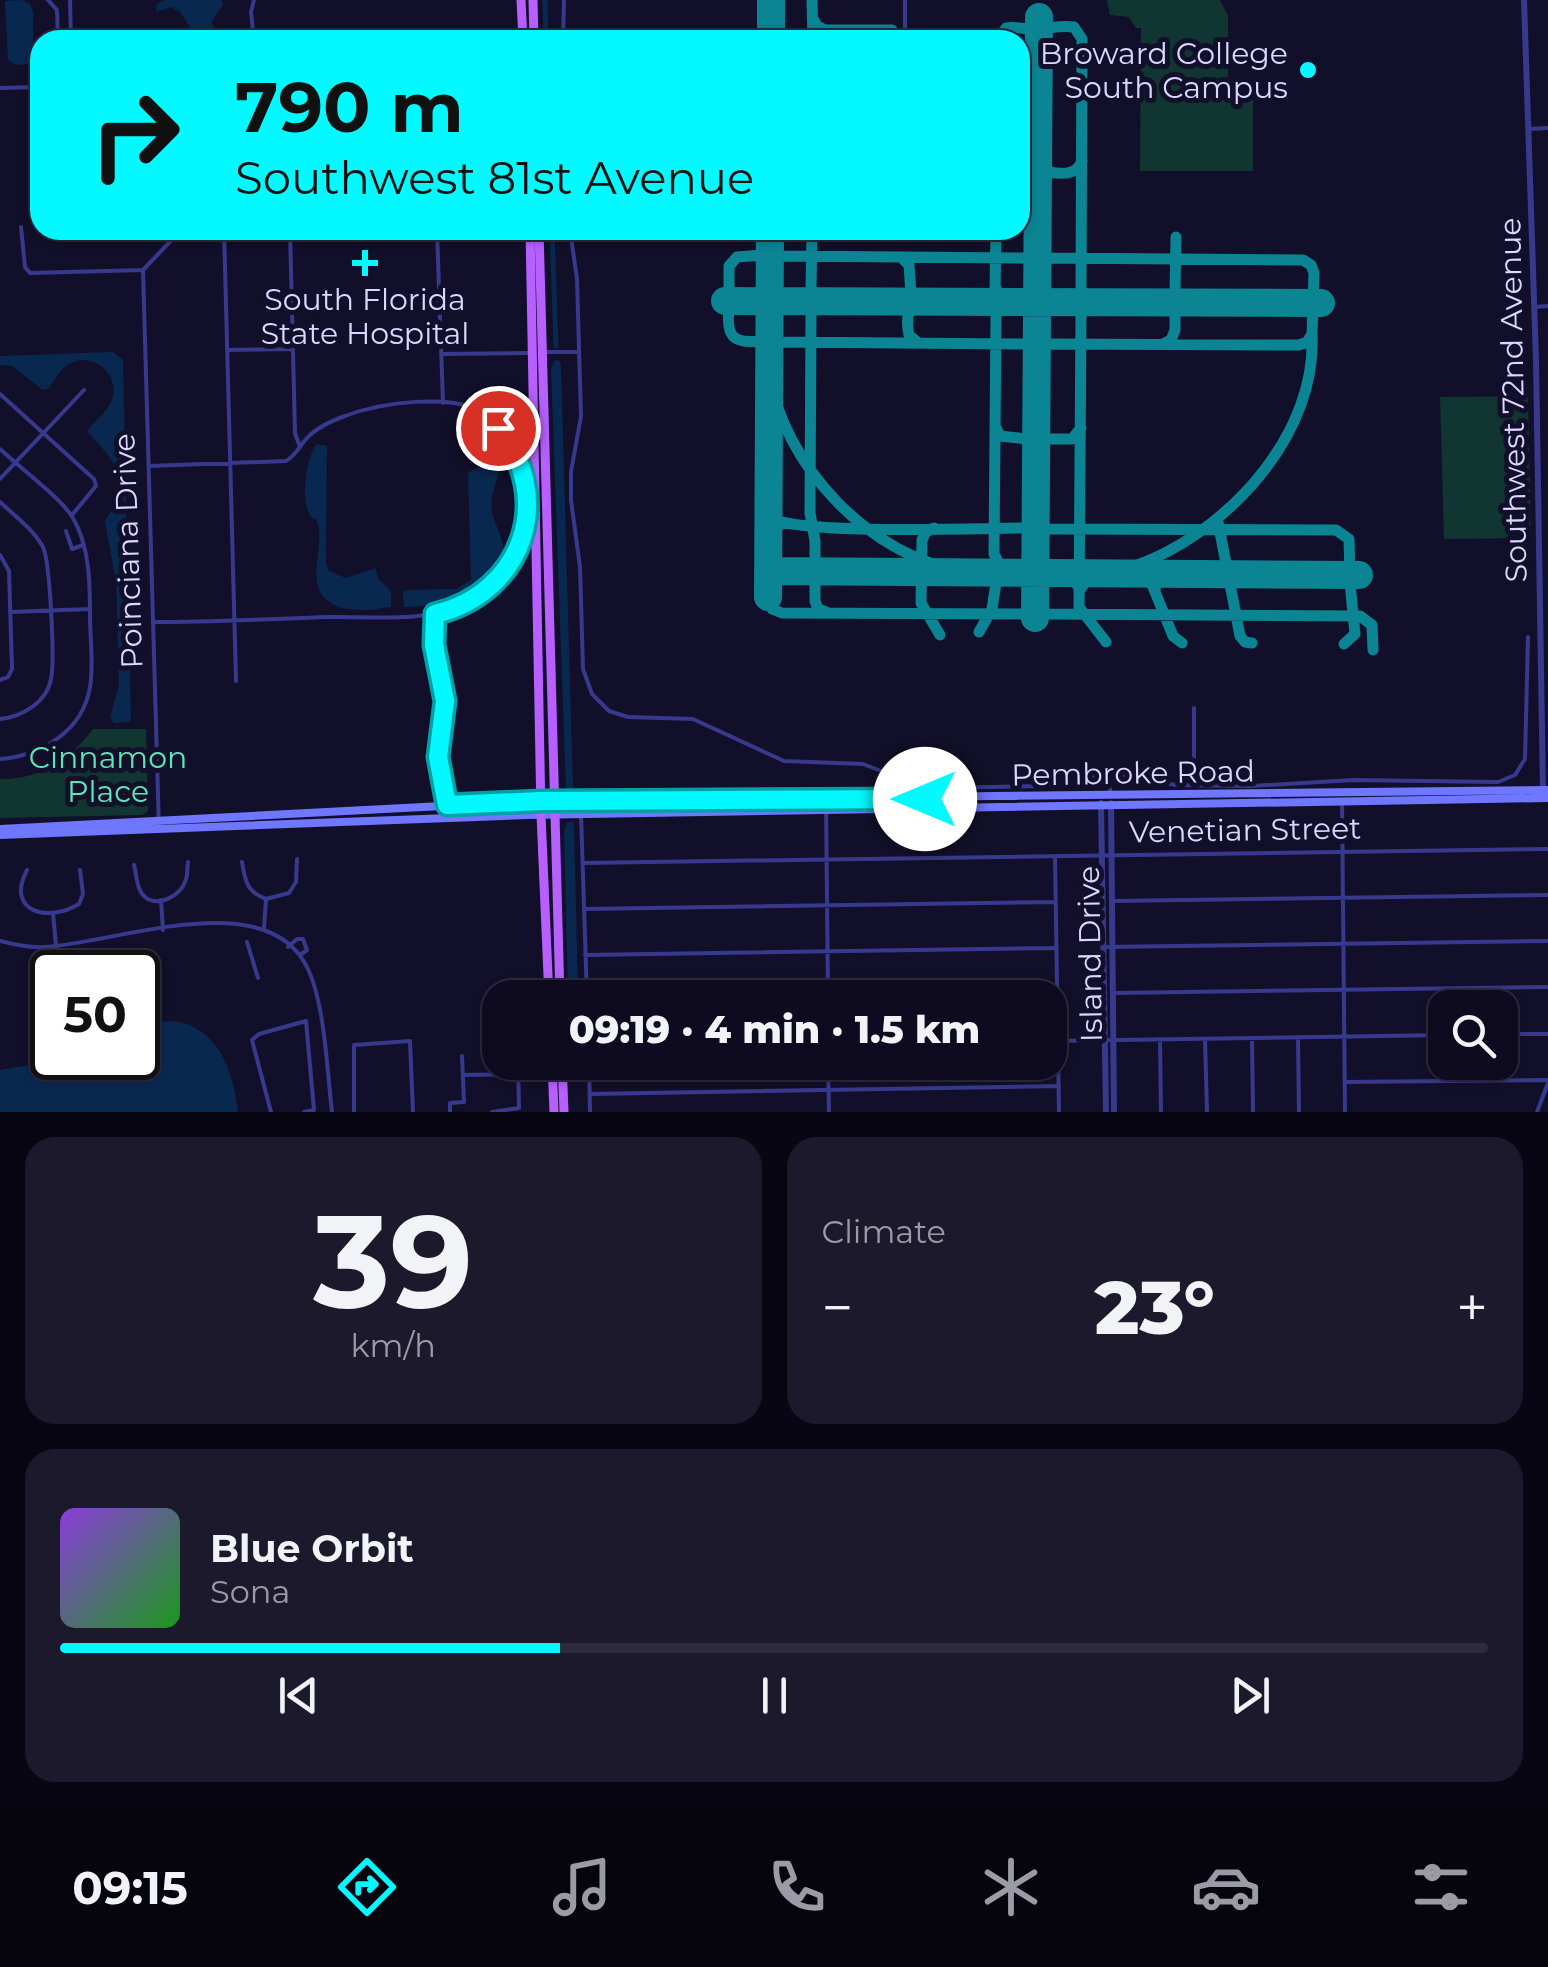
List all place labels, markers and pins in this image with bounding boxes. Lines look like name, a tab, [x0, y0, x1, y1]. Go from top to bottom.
place label: Broward College South Campus	[1040, 35, 1288, 106]
marker: Broward College South Campus	[1297, 59, 1319, 81]
marker: South Florida State Hospital	[352, 250, 378, 276]
place label: South Florida State Hospital	[261, 281, 469, 352]
pin	[456, 386, 541, 471]

